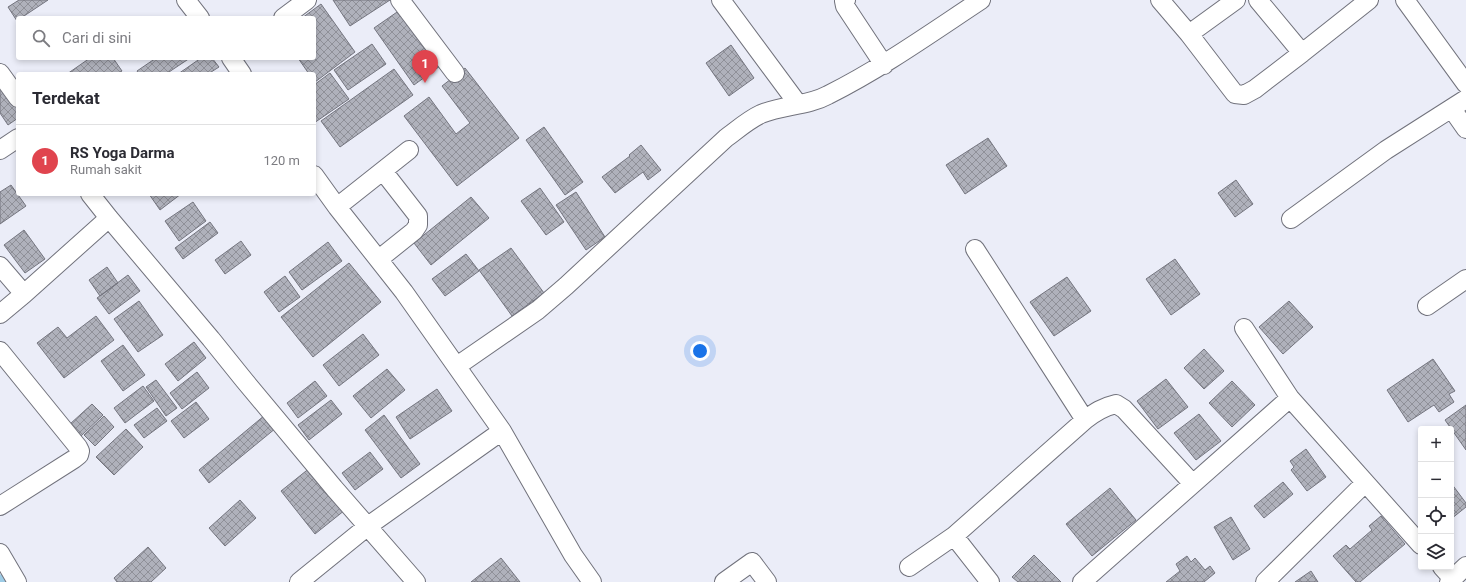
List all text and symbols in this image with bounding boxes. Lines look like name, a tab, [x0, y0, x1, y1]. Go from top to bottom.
search box	[16, 16, 316, 60]
icon: search	[30, 27, 52, 49]
text: Cari di sini	[62, 29, 132, 47]
pin: 1	[412, 50, 438, 83]
text: Terdekat	[32, 88, 100, 108]
text: RS Yoga Darma	[70, 144, 174, 162]
text: 1	[41, 153, 49, 168]
text: 120 m	[263, 153, 300, 168]
text: Rumah sakit	[70, 162, 142, 177]
your location	[690, 341, 710, 361]
map controls	[1418, 426, 1454, 570]
button: +	[1418, 426, 1454, 462]
button: −	[1418, 462, 1454, 498]
button: locate	[1418, 498, 1454, 534]
button: layers	[1418, 534, 1454, 570]

